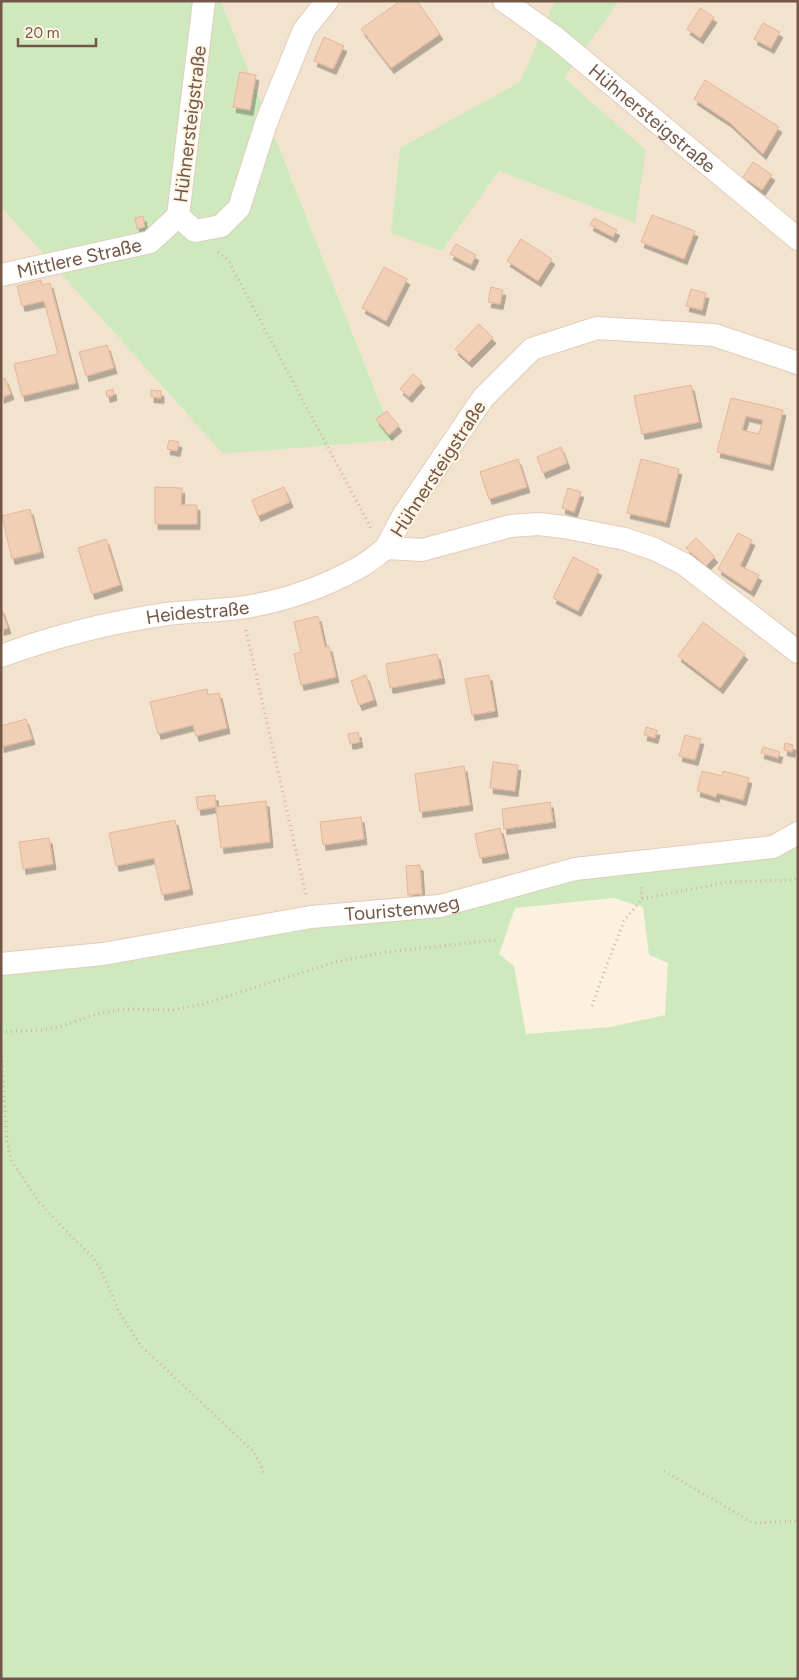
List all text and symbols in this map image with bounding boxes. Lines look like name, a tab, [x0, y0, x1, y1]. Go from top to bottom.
scale bar	[18, 15, 95, 47]
text: 20 m	[25, 24, 59, 42]
street label: Hühnersteigstraße	[169, 44, 211, 204]
street label: Hühnersteigstraße	[584, 59, 720, 177]
street label: Mittlere Straße	[15, 233, 144, 283]
street label: Hühnersteigstraße	[385, 396, 491, 542]
street label: Heidestraße	[144, 595, 251, 629]
street label: Touristenweg	[344, 890, 462, 926]

